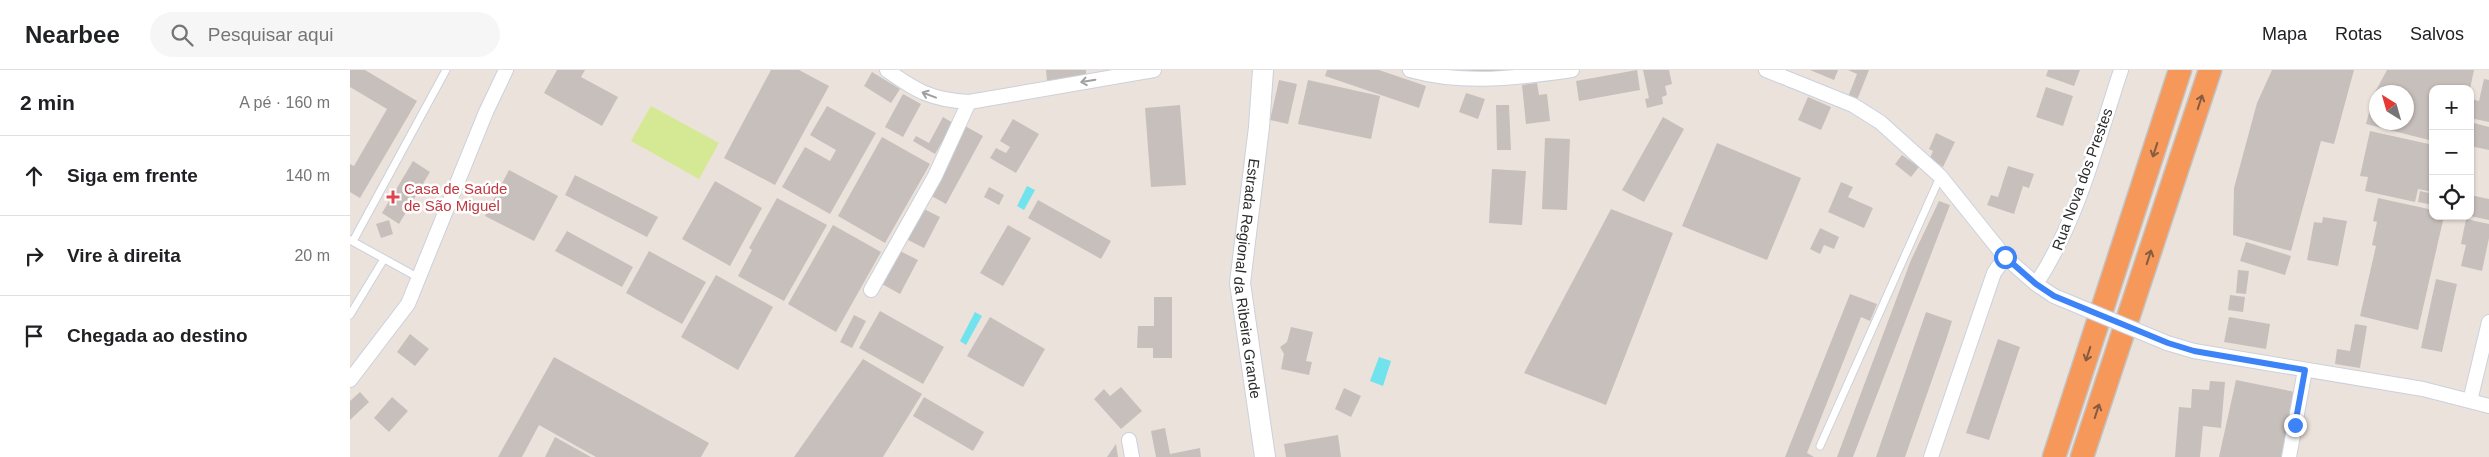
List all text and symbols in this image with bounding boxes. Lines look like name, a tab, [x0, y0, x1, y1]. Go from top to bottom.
search box	[150, 12, 500, 57]
text: Nearbee	[25, 21, 120, 48]
icon: search	[168, 21, 196, 49]
text: Pesquisar aqui	[208, 24, 333, 45]
text: Mapa	[2262, 24, 2307, 44]
text: Rotas	[2335, 24, 2382, 44]
text: Salvos	[2410, 24, 2464, 44]
one-way arrow	[1081, 77, 1097, 87]
north arrow	[2369, 85, 2414, 130]
map controls	[2429, 85, 2474, 220]
button: +	[2429, 85, 2474, 130]
one-way arrow	[921, 90, 937, 99]
text: 2 min	[20, 91, 75, 114]
text: A pé · 160 m	[239, 94, 330, 111]
one-way arrow	[2195, 95, 2205, 111]
street label: Rua Nova dos Prestes	[2048, 106, 2116, 252]
button: −	[2429, 130, 2474, 175]
one-way arrow	[2149, 141, 2159, 157]
street label: Estrada Regional da Ribeira Grande	[1231, 158, 1265, 400]
icon: ahead	[20, 162, 48, 190]
text: Siga em frente	[67, 165, 198, 186]
text: 140 m	[286, 167, 330, 184]
button: locate	[2429, 175, 2474, 220]
place label: Casa de Saúde de São Miguel	[404, 180, 507, 214]
marker: Casa de Saúde de São Miguel	[386, 190, 400, 204]
icon: right	[20, 242, 48, 270]
text: Vire à direita	[67, 245, 181, 266]
route start	[1994, 246, 2017, 269]
text: 20 m	[294, 247, 330, 264]
one-way arrow	[2145, 249, 2154, 265]
icon: arrive	[20, 322, 48, 350]
text: Chegada ao destino	[67, 325, 248, 346]
one-way arrow	[2083, 346, 2092, 361]
one-way arrow	[2093, 403, 2103, 419]
route end	[2284, 414, 2307, 437]

